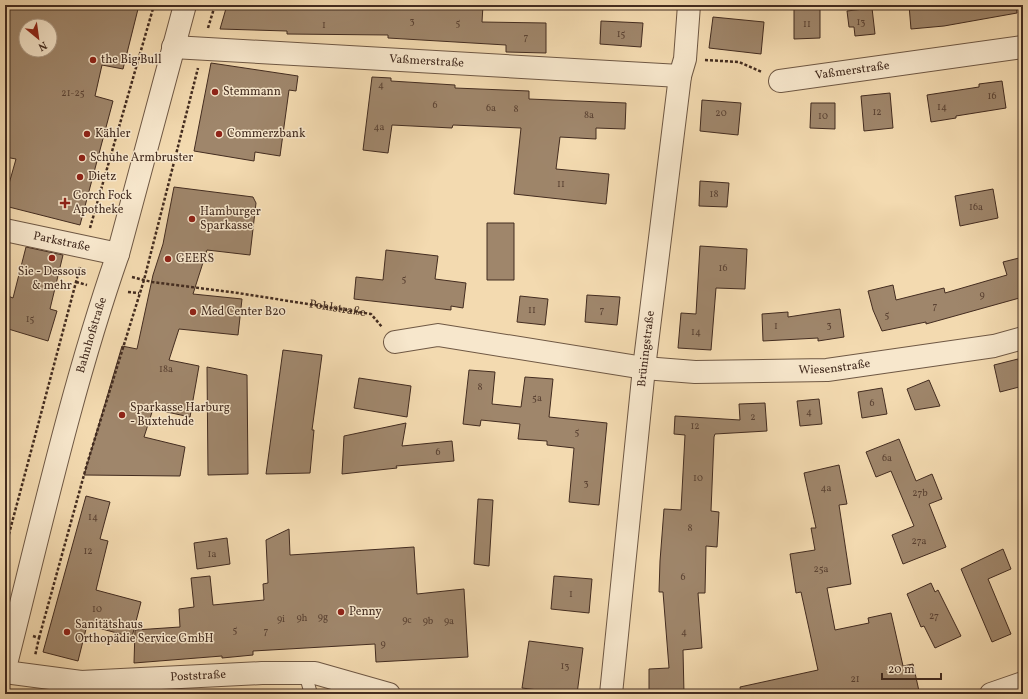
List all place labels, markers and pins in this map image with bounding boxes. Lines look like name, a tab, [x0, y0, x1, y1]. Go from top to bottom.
place label: the Big Bull	[101, 52, 162, 68]
marker: the Big Bull	[88, 55, 98, 65]
place label: Stemmann	[223, 84, 281, 100]
marker: Stemmann	[210, 87, 220, 97]
place label: Kähler	[95, 126, 131, 142]
place label: Commerzbank	[227, 126, 306, 142]
marker: Kähler	[82, 129, 92, 139]
marker: Commerzbank	[214, 129, 224, 139]
place label: Schuhe Armbruster	[90, 150, 193, 166]
marker: Schuhe Armbruster	[77, 153, 87, 163]
place label: Dietz	[88, 169, 116, 185]
marker: Dietz	[75, 172, 85, 182]
place label: Gorch Fock Apotheke	[73, 188, 132, 218]
marker: Gorch Fock Apotheke	[60, 198, 70, 208]
place label: Hamburger Sparkasse	[200, 204, 261, 234]
marker: Hamburger Sparkasse	[187, 214, 197, 224]
place label: GEERS	[176, 251, 214, 267]
marker: Sie - Dessous & mehr	[47, 253, 57, 263]
marker: GEERS	[163, 254, 173, 264]
place label: Sie - Dessous & mehr	[18, 264, 86, 294]
place label: Med Center B20	[201, 304, 286, 320]
marker: Med Center B20	[188, 307, 198, 317]
place label: Sparkasse Harburg - Buxtehude	[130, 400, 230, 430]
marker: Sparkasse Harburg - Buxtehude	[117, 410, 127, 420]
place label: Penny	[349, 604, 382, 620]
marker: Penny	[336, 607, 346, 617]
place label: Sanitätshaus Orthopädie Service GmbH	[75, 617, 214, 647]
marker: Sanitätshaus Orthopädie Service GmbH	[62, 627, 72, 637]

